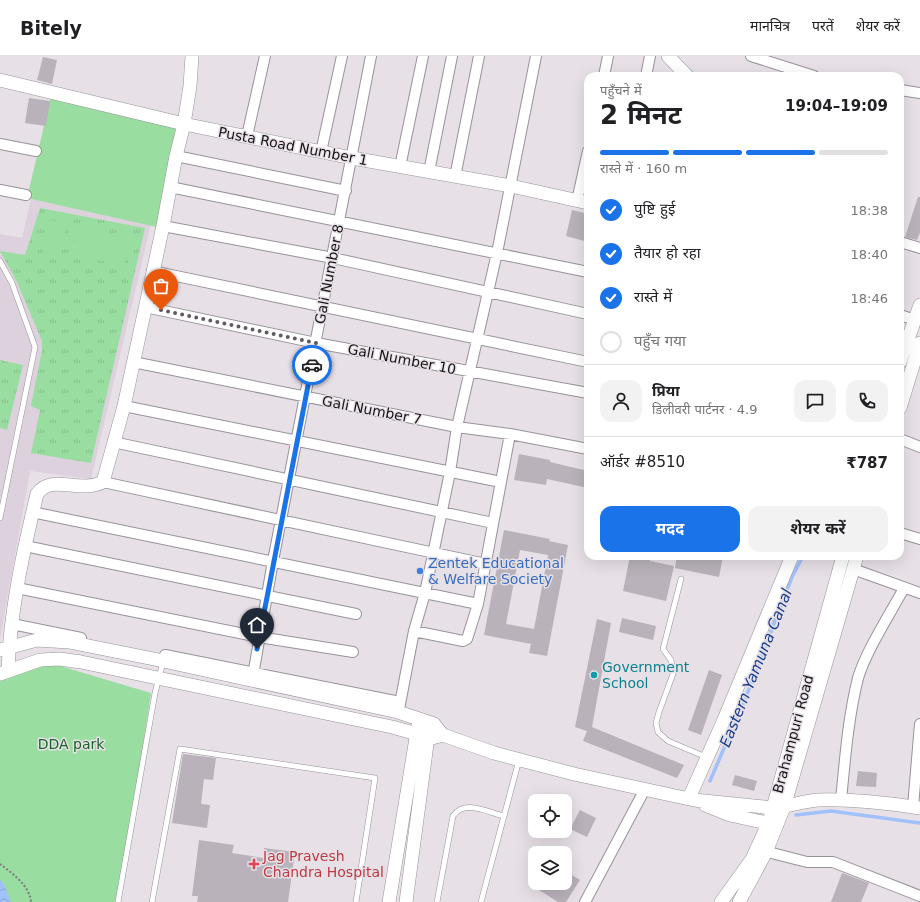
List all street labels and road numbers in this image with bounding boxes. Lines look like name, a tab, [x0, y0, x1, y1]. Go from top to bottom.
street label: Pusta Road Number 1	[217, 124, 369, 168]
street label: Gali Number 8	[311, 223, 347, 325]
street label: Gali Number 10	[346, 341, 458, 377]
street label: Gali Number 7	[321, 392, 423, 428]
street label: Brahampuri Road	[769, 673, 817, 795]

